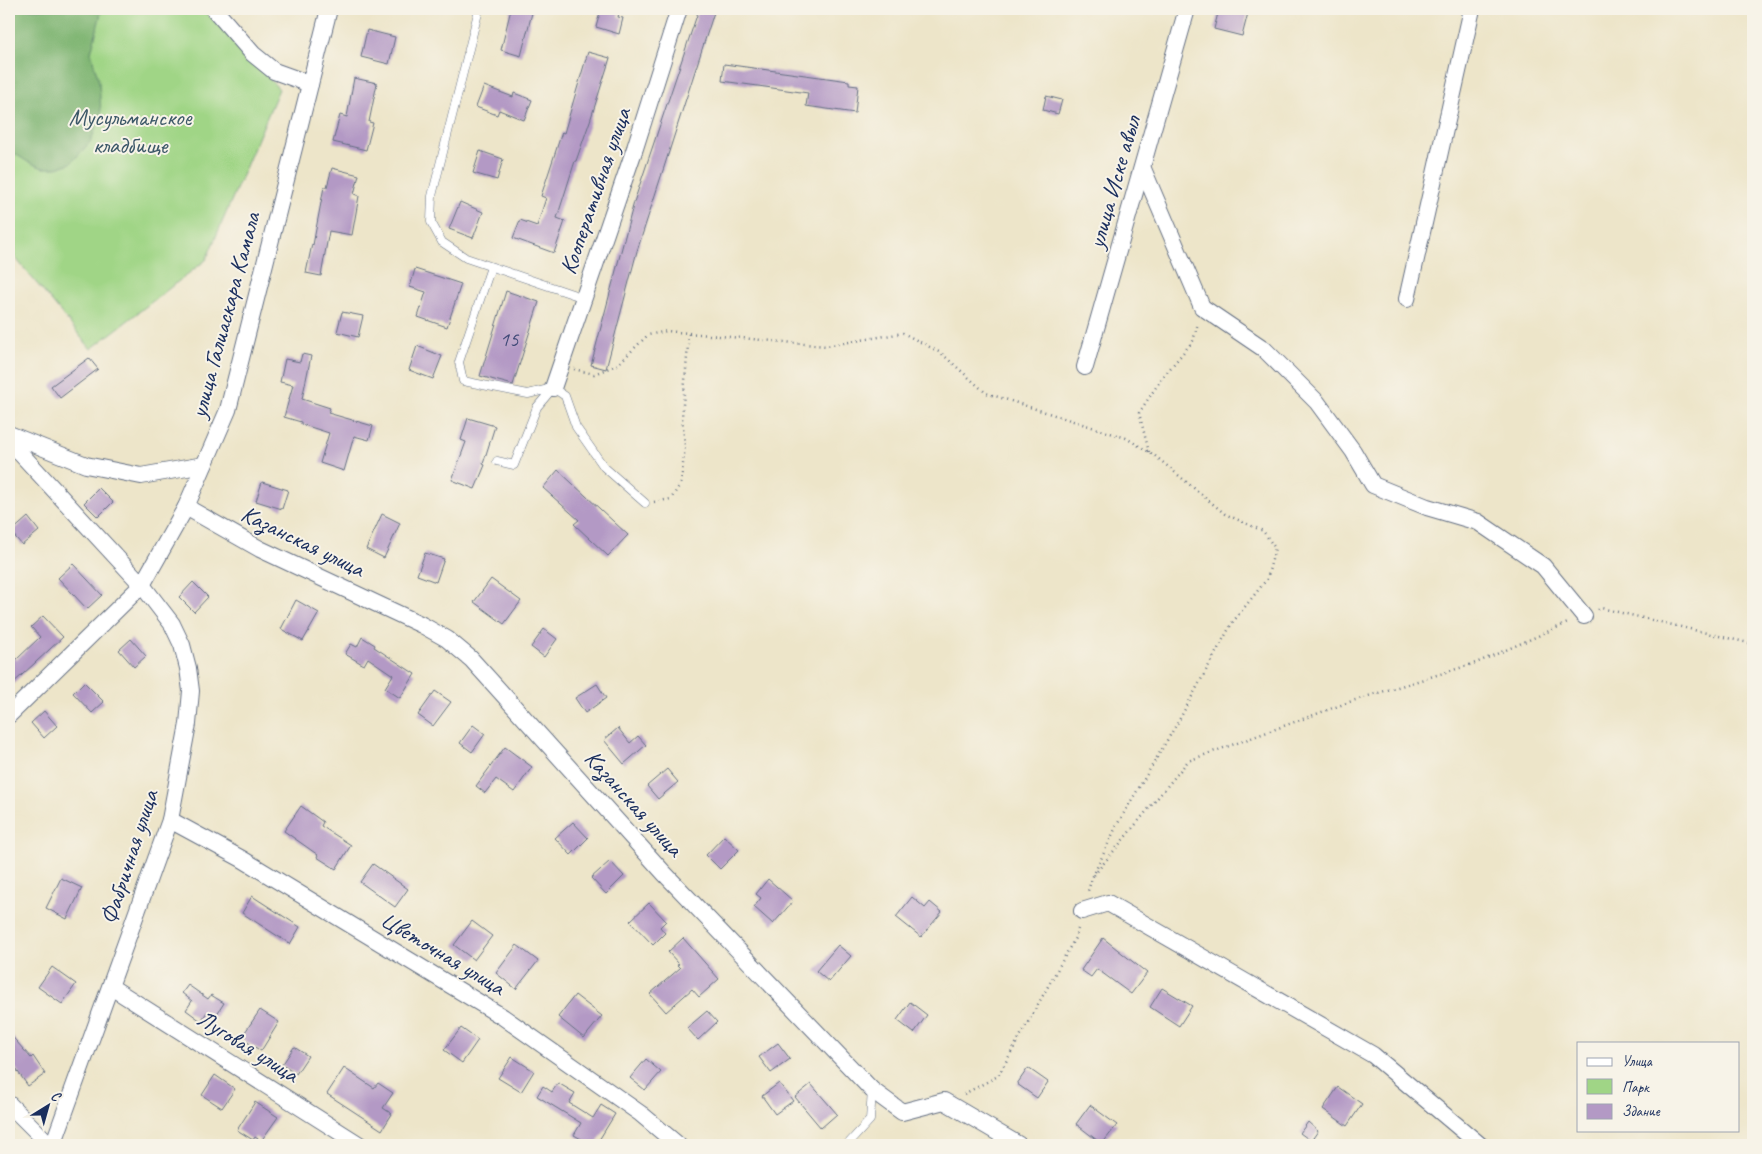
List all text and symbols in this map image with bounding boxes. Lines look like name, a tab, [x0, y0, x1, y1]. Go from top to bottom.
park label: Мусульманское кладбище	[69, 102, 193, 160]
street label: Кооперативная улица	[553, 102, 638, 278]
street label: улица Иске авыл	[1080, 111, 1148, 254]
street label: улица Галиаскара Камала	[183, 208, 267, 423]
house number: 15	[500, 326, 520, 352]
street label: Казанская улица	[236, 498, 371, 585]
street label: Казанская улица	[577, 743, 691, 864]
street label: Фабричная улица	[93, 785, 165, 928]
street label: Цветочная улица	[375, 904, 512, 1003]
street label: Луговая улица	[192, 1003, 306, 1090]
legend	[1577, 1042, 1740, 1132]
text: Улица	[1622, 1052, 1653, 1071]
text: Парк	[1622, 1078, 1650, 1097]
north arrow	[22, 1082, 72, 1132]
text: С	[48, 1087, 65, 1106]
text: Здание	[1622, 1102, 1661, 1121]

